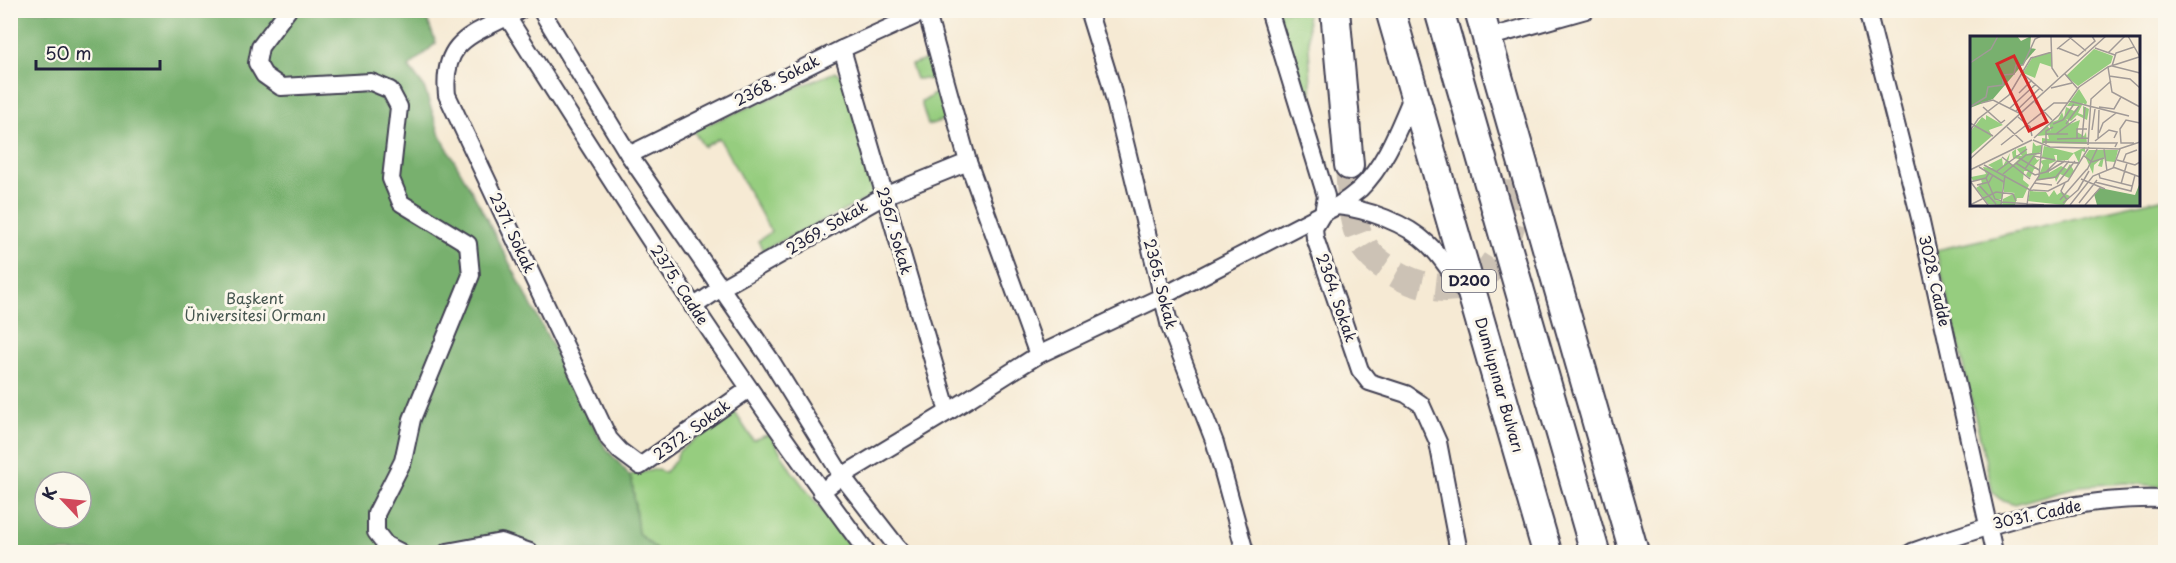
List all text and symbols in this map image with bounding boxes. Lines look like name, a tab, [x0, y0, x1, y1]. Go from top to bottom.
scale bar	[36, 33, 160, 71]
inset map	[1970, 36, 2140, 206]
text: 50 m	[45, 39, 92, 66]
street label: 2368. Sokak	[730, 48, 823, 111]
street label: 2367. Sokak	[872, 184, 919, 277]
street label: 2371. Sokak	[485, 188, 542, 277]
street label: 2369. Sokak	[781, 194, 872, 259]
street label: 3028. Cadde	[1914, 233, 1957, 329]
street label: 2365. Sokak	[1139, 236, 1184, 332]
street label: 2375. Cadde	[646, 239, 715, 329]
street label: 2364. Sokak	[1312, 250, 1363, 345]
road number: D200	[1442, 270, 1496, 292]
park label: Başkent Üniversitesi Ormanı	[184, 286, 326, 326]
street label: Dumlupınar Bulvarı	[1470, 314, 1531, 455]
street label: 2372. Sokak	[648, 393, 735, 465]
north arrow	[33, 470, 93, 530]
text: K	[35, 482, 62, 504]
street label: 3031. Cadde	[1990, 493, 2083, 534]

